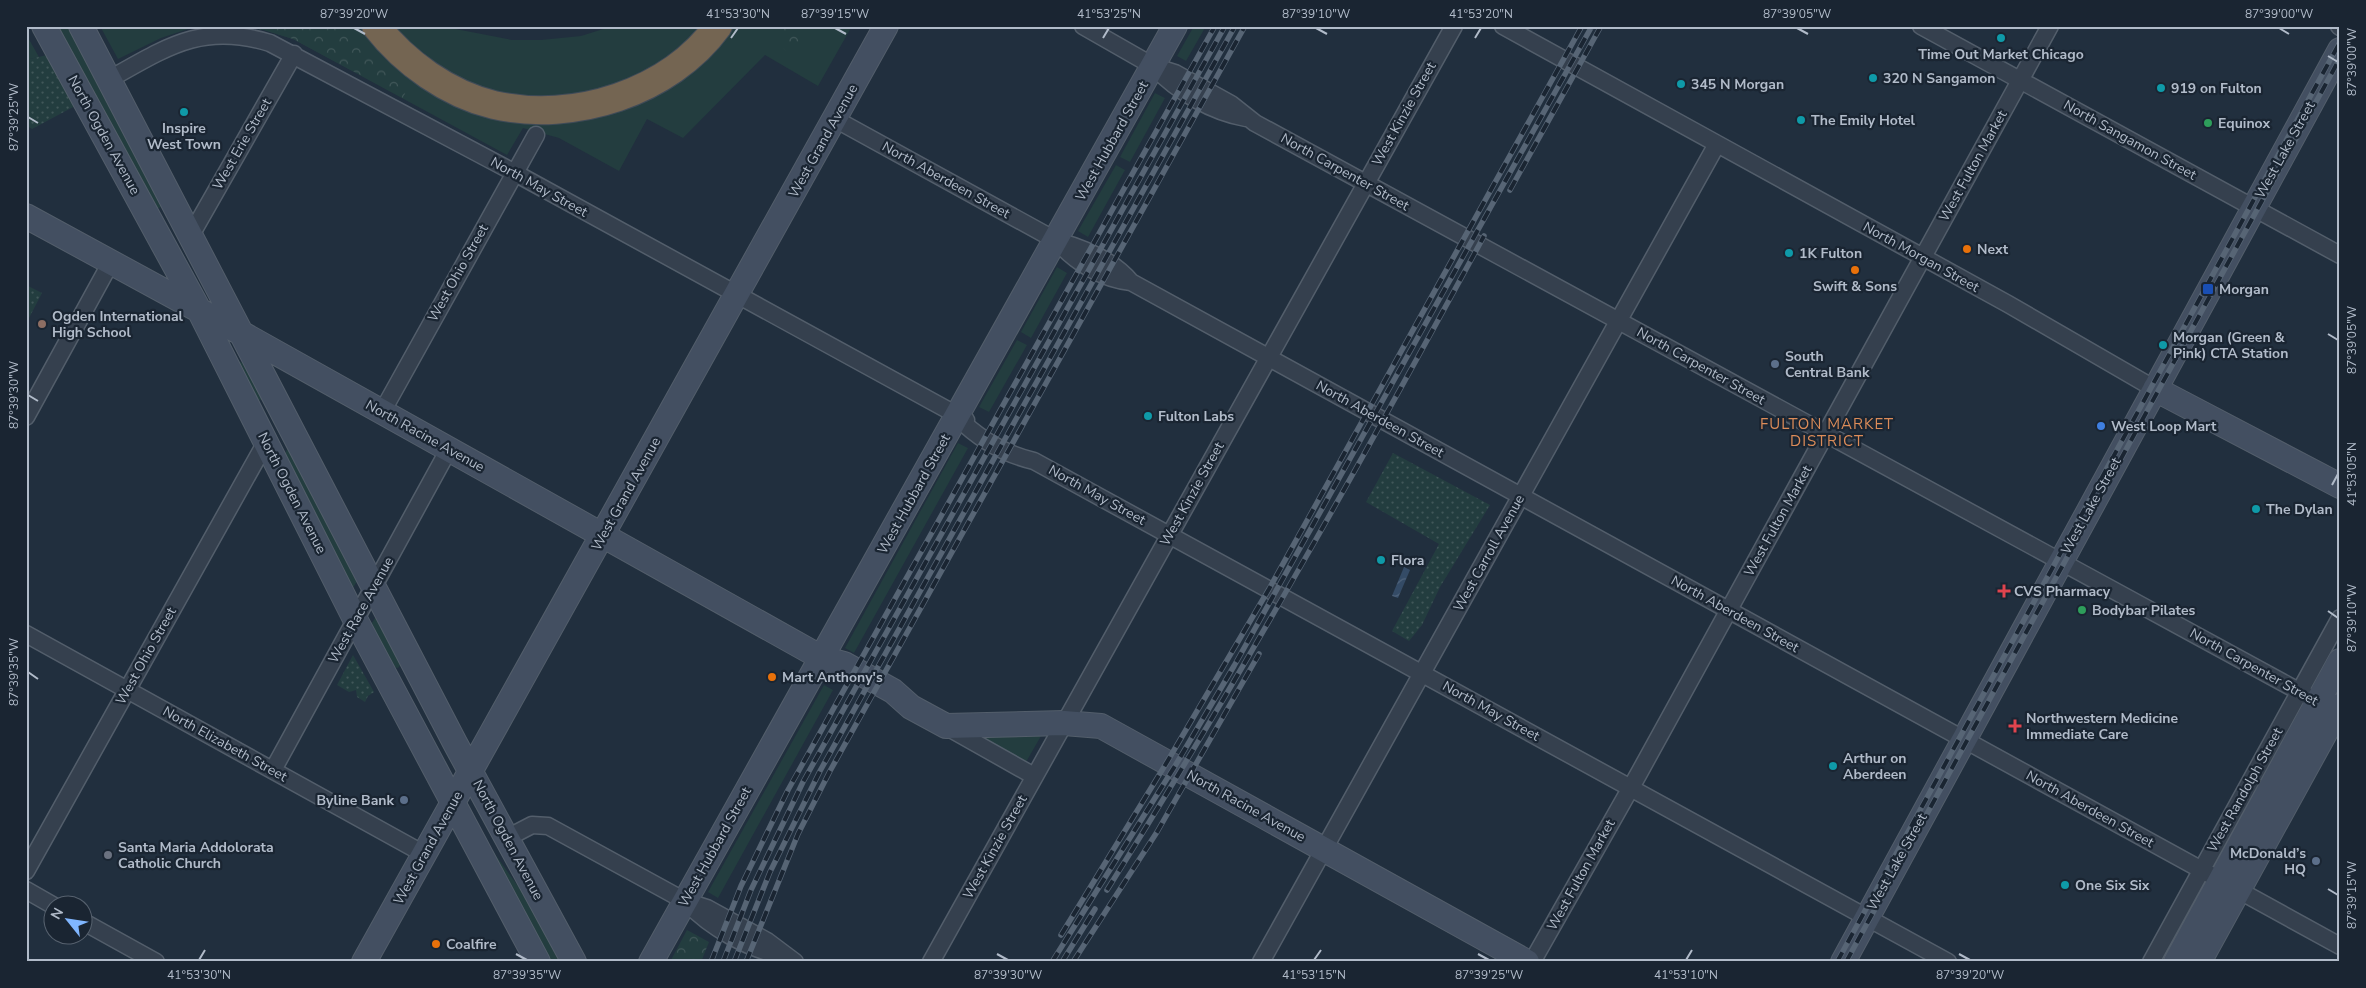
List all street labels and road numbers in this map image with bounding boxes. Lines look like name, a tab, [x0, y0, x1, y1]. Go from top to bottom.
street label: West Kinzie Street	[1368, 59, 1441, 169]
street label: North Ogden Avenue	[63, 72, 145, 198]
street label: West Hubbard Street	[1071, 78, 1153, 204]
street label: West Grand Avenue	[784, 81, 862, 201]
street label: West Erie Street	[208, 95, 276, 193]
street label: North Sangamon Street	[2060, 96, 2200, 184]
street label: West Lake Street	[2250, 98, 2320, 202]
street label: West Fulton Market	[1935, 107, 2011, 225]
street label: North Carpenter Street	[1277, 129, 1413, 215]
street label: North Aberdeen Street	[879, 137, 1013, 223]
street label: North May Street	[487, 152, 591, 222]
street label: North Morgan Street	[1860, 217, 1983, 297]
street label: West Ohio Street	[423, 221, 493, 325]
street label: North Carpenter Street	[1633, 323, 1769, 409]
street label: North Aberdeen Street	[1313, 376, 1447, 462]
street label: North Racine Avenue	[362, 395, 488, 477]
street label: North Ogden Avenue	[253, 429, 331, 557]
street label: West Hubbard Street	[873, 431, 955, 557]
street label: West Grand Avenue	[587, 434, 665, 554]
street label: West Kinzie Street	[1156, 439, 1229, 549]
street label: West Lake Street	[2056, 454, 2126, 558]
street label: North May Street	[1045, 460, 1149, 530]
street label: West Fulton Market	[1740, 462, 1816, 580]
street label: West Carroll Avenue	[1449, 491, 1529, 615]
street label: West Race Avenue	[324, 553, 398, 667]
street label: North Aberdeen Street	[1668, 571, 1802, 657]
street label: West Ohio Street	[111, 604, 181, 708]
street label: North Carpenter Street	[2186, 624, 2322, 710]
street label: North May Street	[1439, 676, 1543, 746]
street label: North Elizabeth Street	[159, 702, 291, 786]
street label: West Randolph Street	[2203, 724, 2287, 856]
street label: North Racine Avenue	[1183, 765, 1309, 847]
street label: North Aberdeen Street	[2023, 766, 2157, 852]
street label: North Ogden Avenue	[468, 776, 548, 904]
street label: West Hubbard Street	[674, 784, 756, 910]
street label: West Grand Avenue	[389, 788, 467, 908]
street label: West Kinzie Street	[959, 792, 1032, 902]
street label: West Lake Street	[1862, 810, 1932, 914]
street label: West Fulton Market	[1543, 816, 1619, 934]

